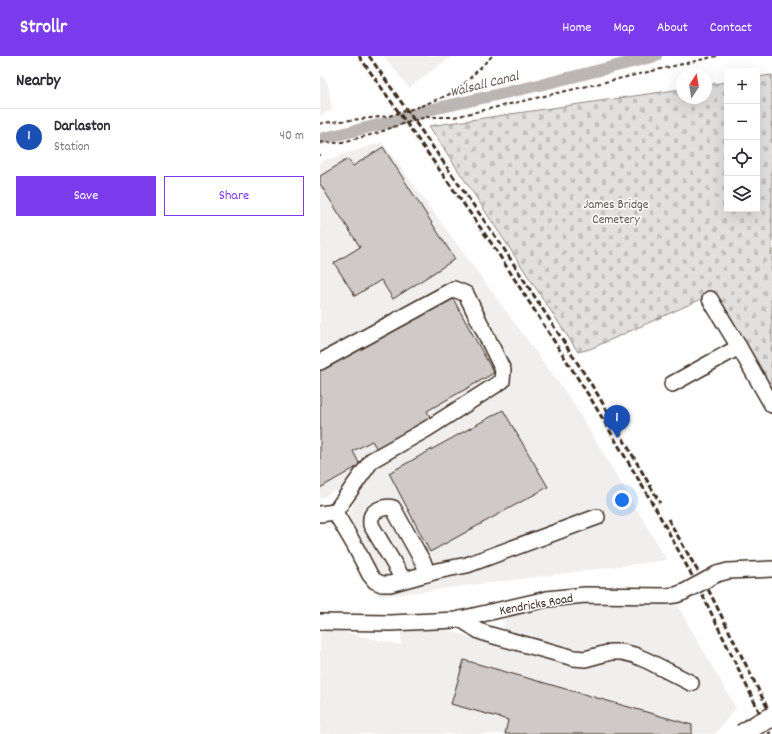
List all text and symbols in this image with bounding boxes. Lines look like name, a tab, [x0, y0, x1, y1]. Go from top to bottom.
text: Strollr	[20, 15, 67, 42]
text: Home	[562, 18, 591, 38]
text: Map	[613, 18, 635, 38]
text: About	[657, 18, 688, 38]
text: Contact	[710, 18, 752, 38]
water label: Walsall Canal	[448, 66, 523, 103]
north arrow	[676, 68, 712, 104]
map controls	[724, 68, 760, 212]
button: +	[724, 68, 760, 104]
text: Nearby	[16, 70, 60, 94]
button: −	[724, 104, 760, 140]
text: Darlaston	[54, 116, 110, 138]
text: 1	[28, 127, 30, 146]
text: 40 m	[280, 127, 304, 146]
text: Station	[54, 138, 90, 157]
button: locate	[724, 140, 760, 176]
button: Save	[16, 176, 156, 216]
button: Share	[164, 176, 304, 216]
button: layers	[724, 176, 760, 212]
park label: James Bridge Cemetery	[584, 196, 649, 230]
pin: 1	[604, 405, 630, 438]
your location	[612, 490, 632, 510]
street label: Kendricks Road	[498, 590, 575, 621]

